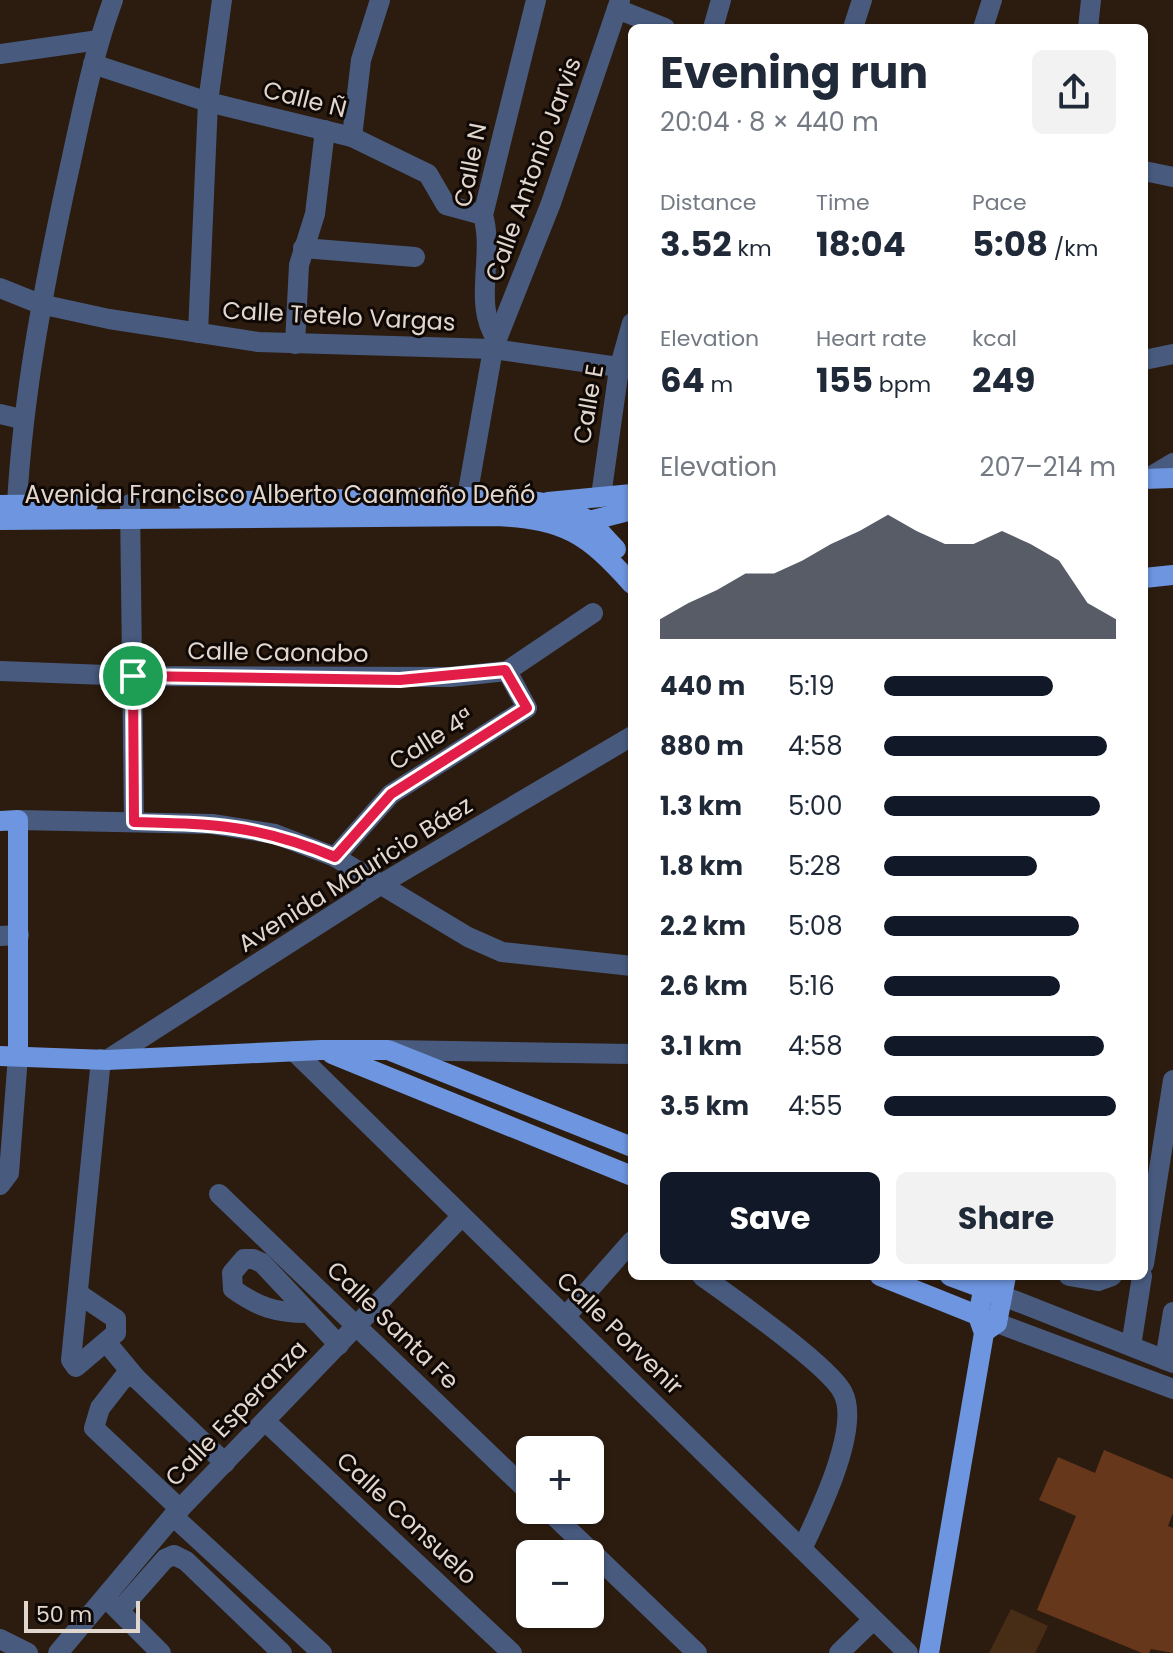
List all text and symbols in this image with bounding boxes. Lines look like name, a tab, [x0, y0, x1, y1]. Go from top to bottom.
text: Evening run	[660, 42, 928, 103]
button: share	[1032, 50, 1116, 134]
street label: Calle Antonio Jarvis	[477, 52, 589, 286]
street label: Calle Ñ	[260, 73, 350, 125]
text: 20:04 · 8 × 440 m	[660, 104, 879, 140]
street label: Calle N	[446, 120, 494, 210]
text: Distance	[660, 187, 756, 218]
text: Time	[816, 187, 870, 218]
text: Pace	[972, 187, 1027, 218]
text: 3.52	[660, 220, 732, 268]
text: 18:04	[816, 220, 906, 268]
text: 5:08	[972, 220, 1048, 268]
text: km	[732, 233, 772, 264]
text: /km	[1048, 233, 1098, 264]
street label: Calle Tetelo Vargas	[222, 293, 456, 339]
text: Elevation	[660, 323, 759, 354]
text: Heart rate	[816, 323, 927, 354]
text: kcal	[972, 323, 1017, 354]
text: 64	[660, 356, 705, 404]
text: 155	[816, 356, 873, 404]
text: 249	[972, 356, 1035, 404]
street label: Calle E	[565, 362, 611, 446]
text: m	[705, 369, 733, 400]
text: bpm	[873, 369, 931, 400]
text: Elevation	[660, 449, 777, 485]
text: 207–214 m	[980, 449, 1116, 485]
street label: Avenida Francisco Alberto Caamaño Deñó	[25, 478, 535, 511]
street label: Calle Caonabo	[187, 634, 369, 670]
pin	[99, 642, 167, 710]
icon: arrive	[111, 654, 155, 698]
text: 440 m	[660, 668, 745, 704]
text: 5:19	[788, 668, 835, 704]
street label: Calle 4ª	[383, 700, 479, 778]
text: 880 m	[660, 728, 744, 764]
text: 4:58	[788, 728, 843, 764]
street label: Avenida Mauricio Báez	[231, 788, 479, 960]
text: 1.3 km	[660, 788, 742, 824]
text: 5:00	[788, 788, 843, 824]
text: 1.8 km	[660, 848, 743, 884]
text: 5:28	[788, 848, 841, 884]
text: 2.2 km	[660, 908, 746, 944]
text: 5:08	[788, 908, 843, 944]
text: 2.6 km	[660, 968, 748, 1004]
text: 5:16	[788, 968, 835, 1004]
text: 3.1 km	[660, 1028, 742, 1064]
text: 4:58	[788, 1028, 843, 1064]
text: 3.5 km	[660, 1088, 749, 1124]
text: 4:55	[788, 1088, 843, 1124]
button: Save	[660, 1172, 880, 1264]
button: Share	[896, 1172, 1116, 1264]
street label: Calle Santa Fe	[320, 1253, 466, 1397]
street label: Calle Porvenir	[549, 1264, 691, 1402]
street label: Calle Esperanza	[158, 1333, 314, 1493]
map controls	[516, 1436, 604, 1628]
button: +	[516, 1436, 604, 1524]
street label: Calle Consuelo	[330, 1444, 484, 1592]
button: −	[516, 1540, 604, 1628]
scale bar	[24, 1597, 140, 1633]
text: 50 m	[36, 1599, 92, 1630]

